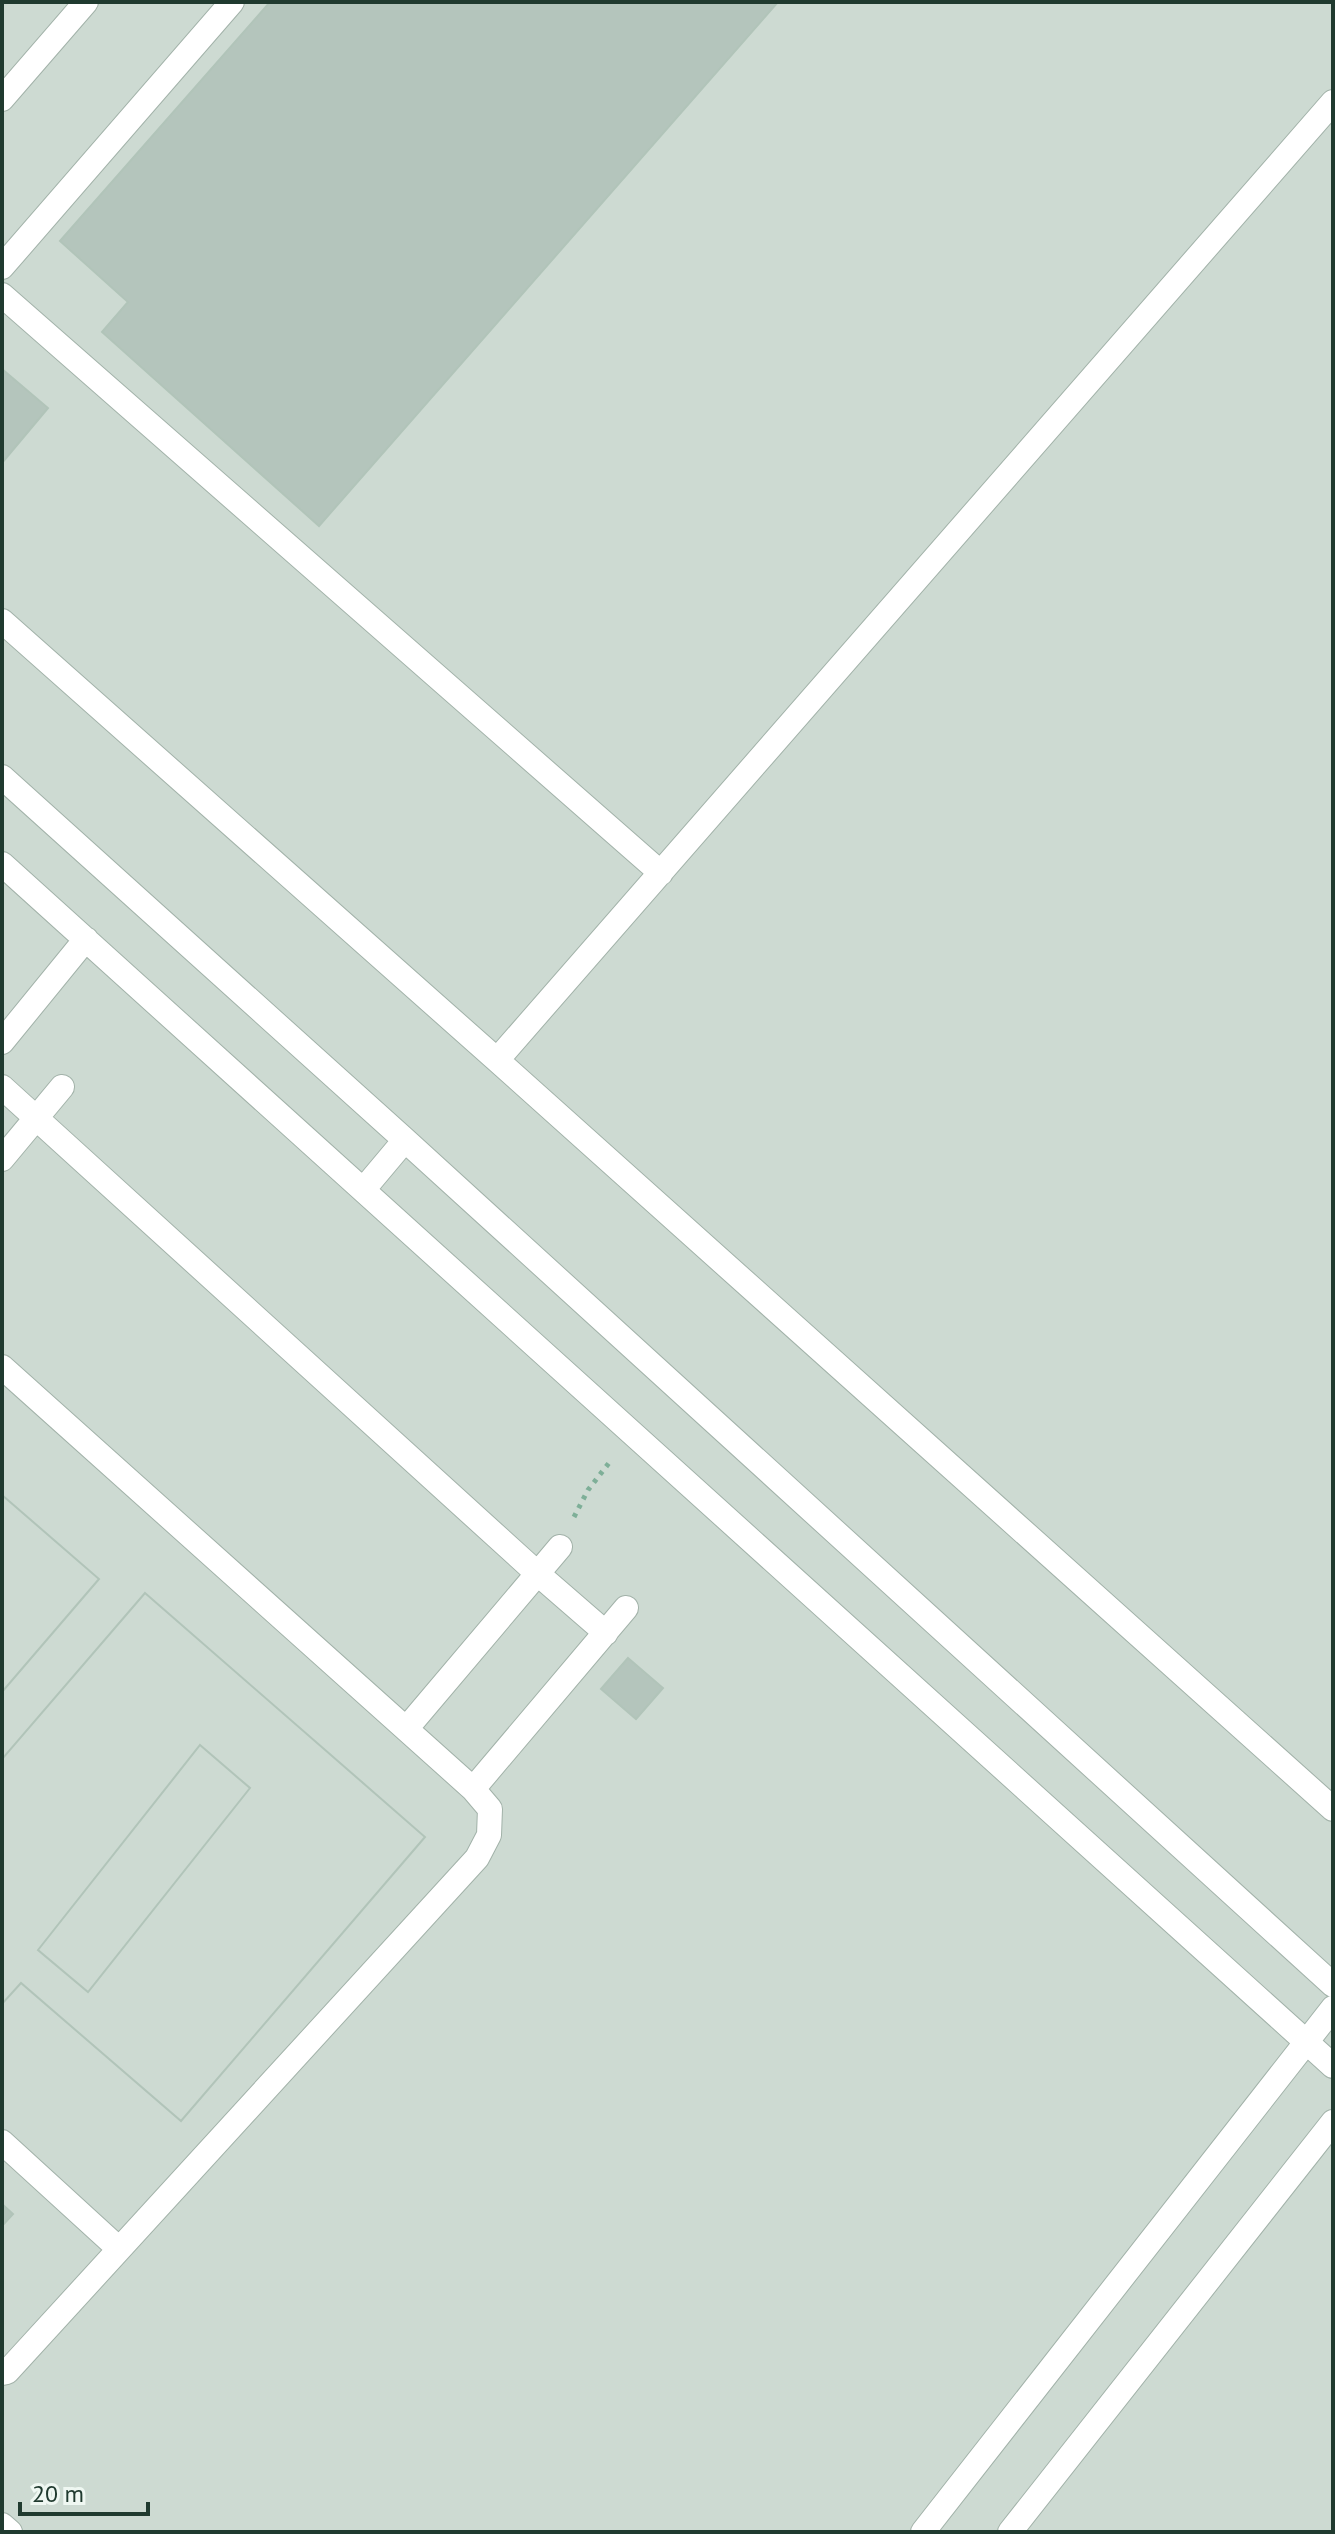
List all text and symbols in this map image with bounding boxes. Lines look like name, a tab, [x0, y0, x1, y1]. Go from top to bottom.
scale bar	[20, 2466, 148, 2516]
text: 20 m	[32, 2478, 84, 2509]

